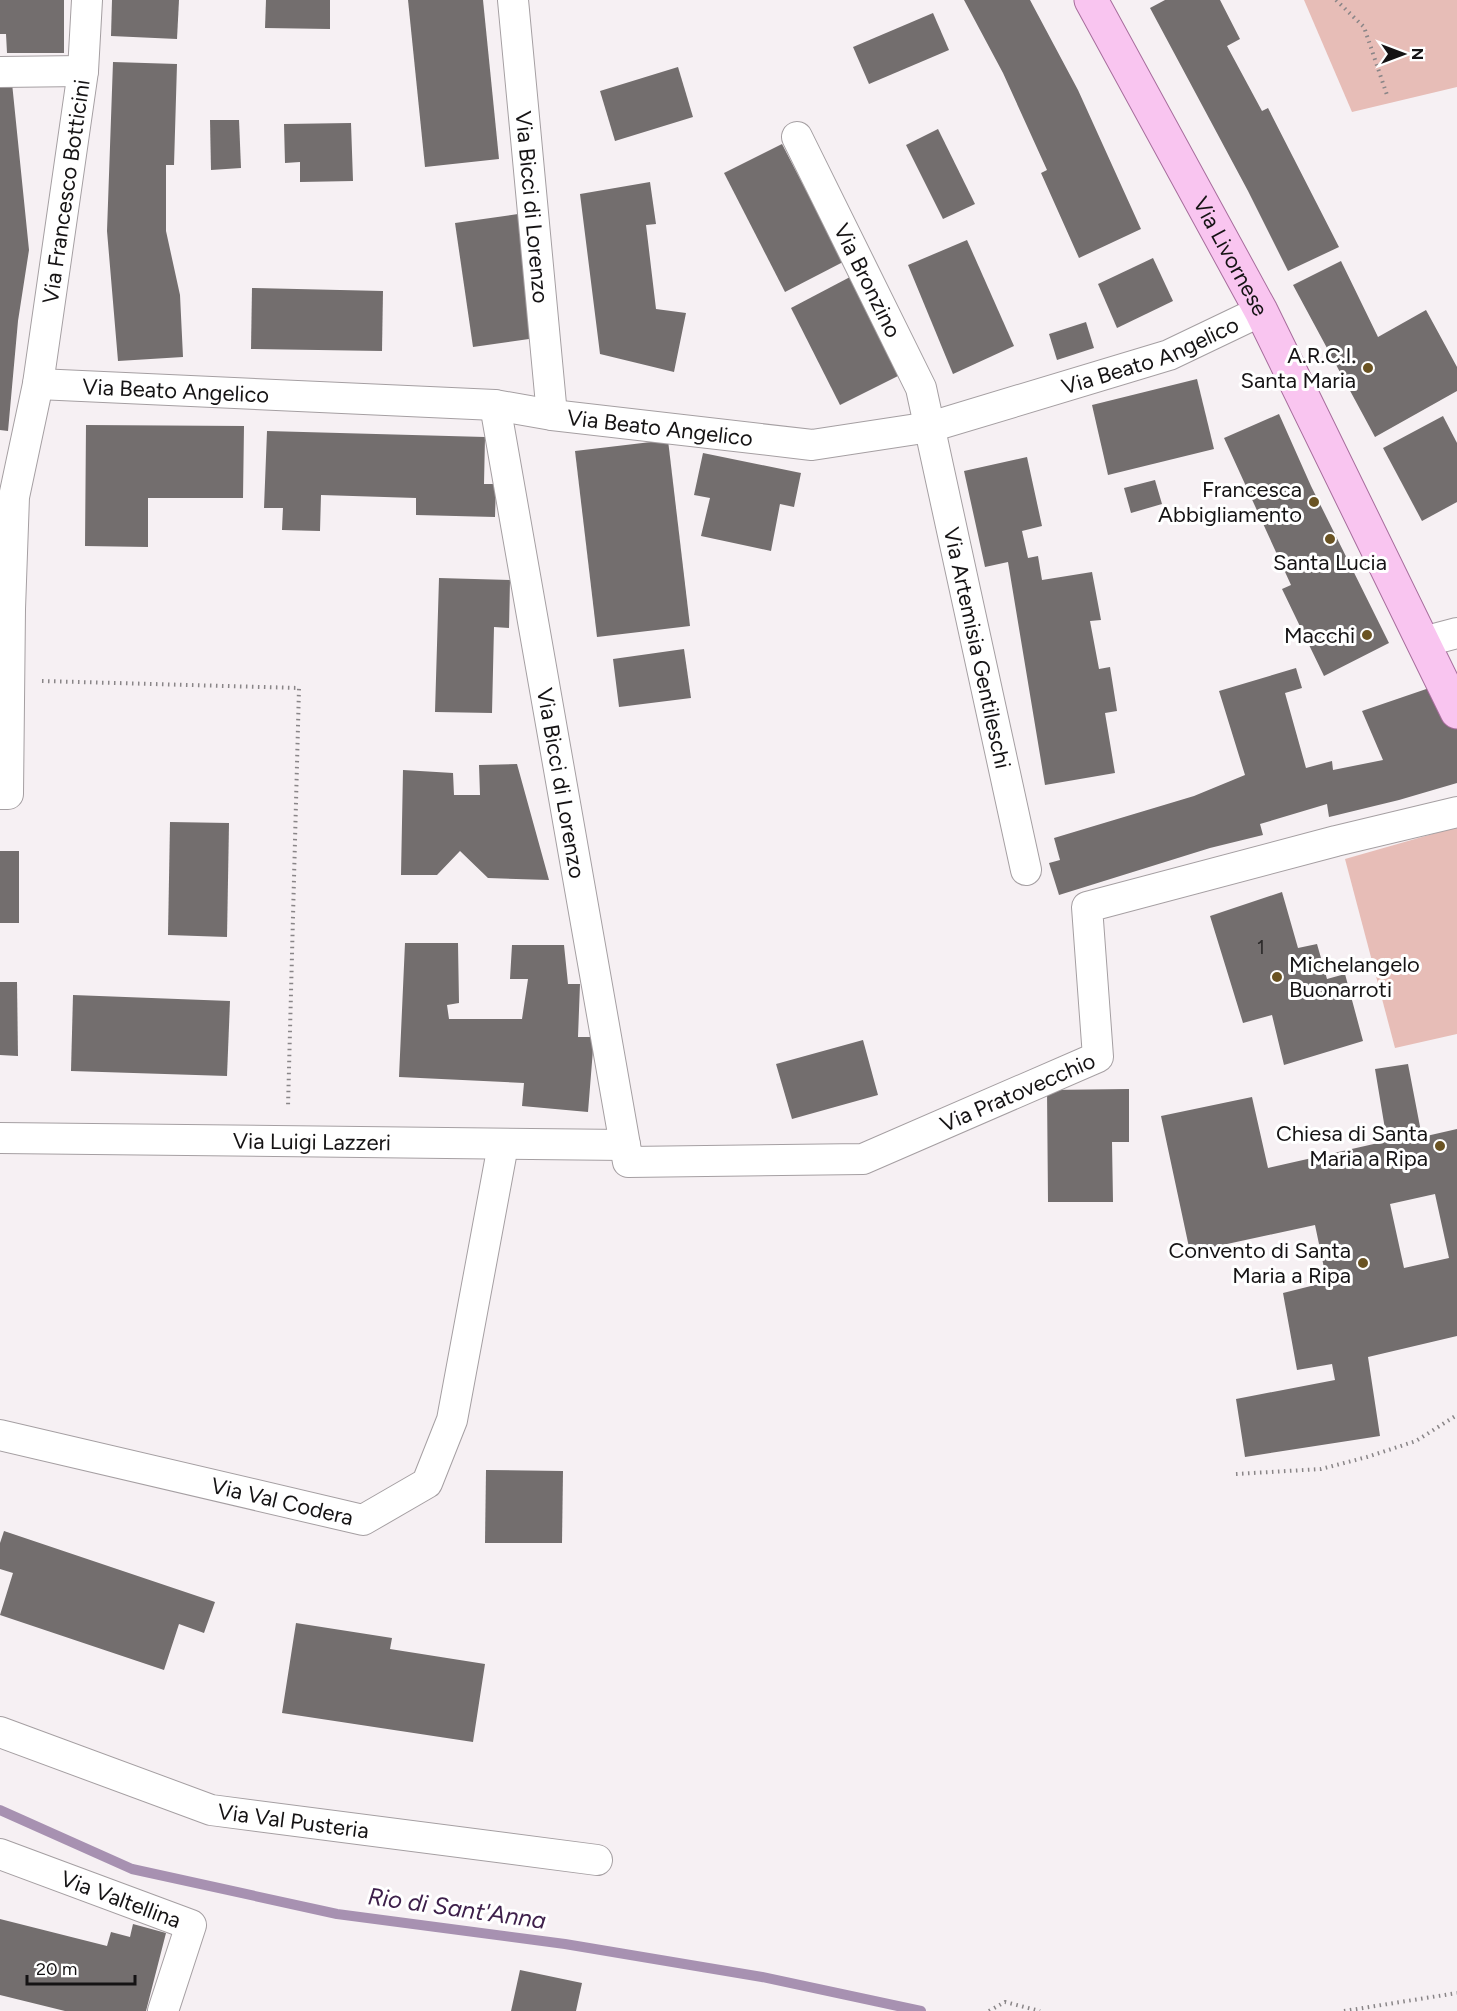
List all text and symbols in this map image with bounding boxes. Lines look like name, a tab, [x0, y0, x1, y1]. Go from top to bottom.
north arrow	[1373, 24, 1433, 84]
text: N	[1408, 48, 1427, 60]
street label: Via Francesco Botticini	[36, 78, 95, 306]
street label: Via Bicci di Lorenzo	[510, 110, 555, 304]
street label: Via Livornese	[1188, 192, 1274, 320]
street label: Via Bronzino	[828, 219, 907, 342]
street label: Via Beato Angelico	[1058, 310, 1243, 400]
place label: A.R.C.I. Santa Maria	[1240, 342, 1356, 394]
marker: A.R.C.I. Santa Maria	[1361, 361, 1375, 375]
street label: Via Beato Angelico	[82, 373, 270, 408]
street label: Via Beato Angelico	[566, 403, 754, 452]
place label: Francesca Abbigliamento	[1158, 476, 1302, 528]
marker: Francesca Abbigliamento	[1307, 495, 1321, 509]
street label: Via Artemisia Gentileschi	[938, 525, 1017, 771]
marker: Santa Lucia	[1323, 532, 1337, 546]
place label: Santa Lucia	[1273, 549, 1387, 576]
place label: Macchi	[1284, 622, 1355, 649]
marker: Macchi	[1360, 628, 1374, 642]
street label: Via Bicci di Lorenzo	[531, 686, 591, 881]
house number: 1	[1257, 935, 1265, 959]
place label: Michelangelo Buonarroti	[1289, 951, 1420, 1003]
marker: Michelangelo Buonarroti	[1270, 970, 1284, 984]
street label: Via Pratovecchio	[936, 1046, 1099, 1137]
place label: Chiesa di Santa Maria a Ripa	[1276, 1120, 1428, 1172]
street label: Via Luigi Lazzeri	[233, 1127, 391, 1156]
marker: Chiesa di Santa Maria a Ripa	[1433, 1139, 1447, 1153]
place label: Convento di Santa Maria a Ripa	[1168, 1237, 1351, 1289]
marker: Convento di Santa Maria a Ripa	[1356, 1256, 1370, 1270]
street label: Via Val Codera	[209, 1471, 356, 1531]
street label: Via Val Pusteria	[216, 1798, 371, 1844]
street label: Via Valtellina	[57, 1864, 185, 1934]
water label: Rio di Sant'Anna	[366, 1881, 548, 1935]
scale bar	[27, 1948, 135, 1986]
text: 20 m	[36, 1958, 77, 1980]

